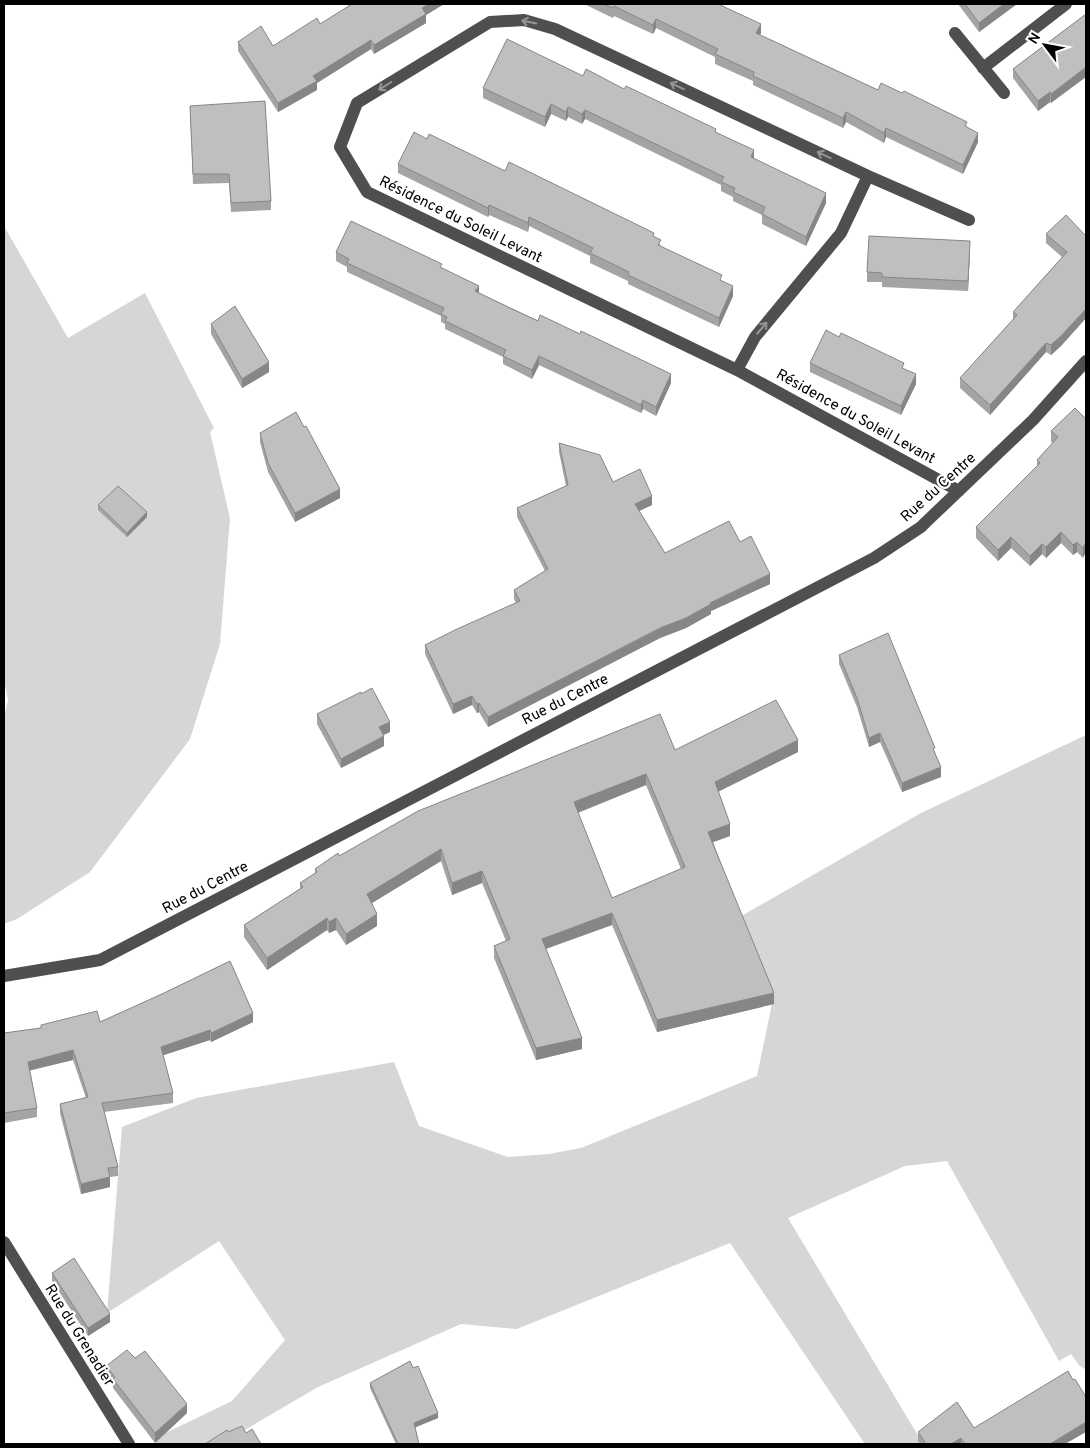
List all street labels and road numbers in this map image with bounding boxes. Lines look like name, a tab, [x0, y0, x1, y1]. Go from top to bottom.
street label: Résidence du Soleil Levant	[376, 173, 545, 268]
street label: Résidence du Soleil Levant	[772, 366, 938, 469]
street label: Rue du Centre	[897, 449, 981, 527]
street label: Rue du Centre	[519, 670, 612, 730]
street label: Rue du Centre	[159, 858, 252, 919]
street label: Rue du Grenadier	[40, 1281, 118, 1391]

